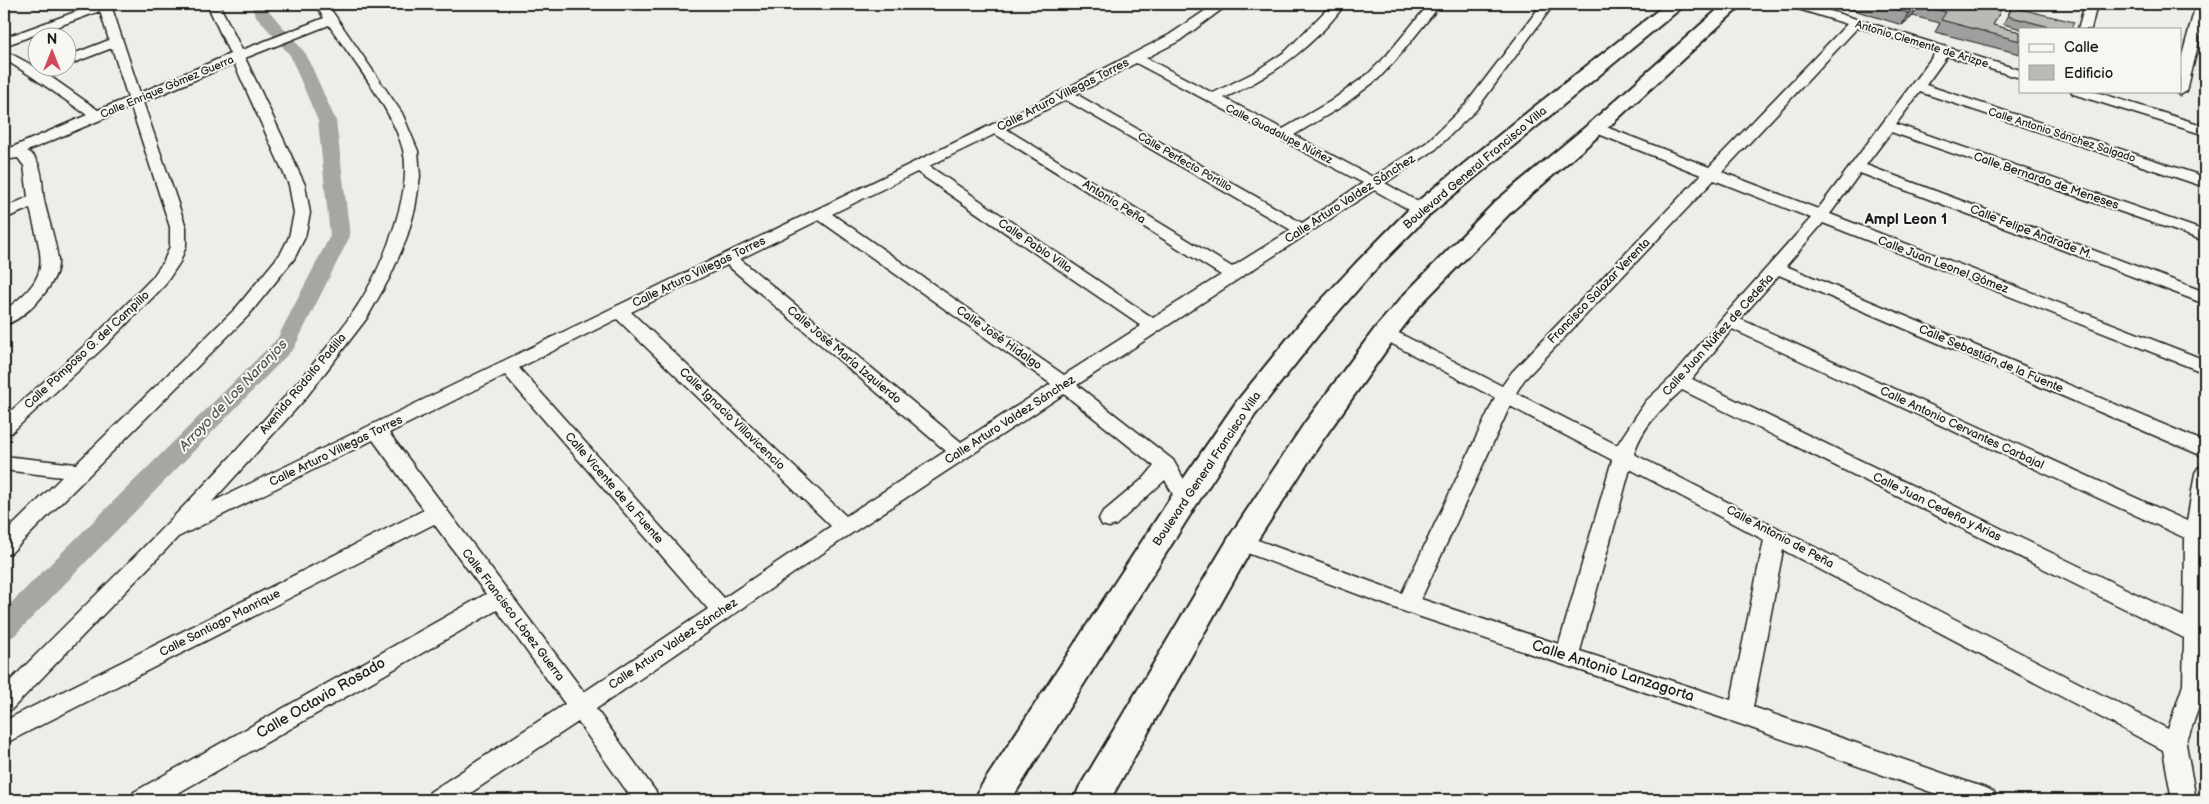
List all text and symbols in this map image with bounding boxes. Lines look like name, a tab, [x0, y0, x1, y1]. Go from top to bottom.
street label: Antonio Clemente de Arizpe	[1854, 18, 1991, 71]
north arrow	[28, 28, 78, 78]
legend	[2019, 28, 2182, 92]
text: N	[47, 31, 57, 48]
text: Calle	[2064, 38, 2099, 57]
street label: Calle Enrique Gómez Guerra	[98, 53, 236, 121]
street label: Calle Arturo Villegas Torres	[994, 55, 1132, 135]
text: Edificio	[2064, 64, 2113, 83]
street label: Calle Guadalupe Núñez	[1223, 101, 1335, 167]
street label: Boulevard General Francisco Villa	[1400, 103, 1550, 233]
street label: Calle Antonio Sánchez Salgado	[1987, 105, 2137, 165]
street label: Calle Perfecto Portillo	[1135, 130, 1235, 194]
street label: Calle Bernardo de Meneses	[1971, 149, 2121, 213]
street label: Calle Arturo Valdez Sánchez	[1282, 151, 1418, 247]
street label: Antonio Peña	[1080, 177, 1149, 227]
street label: Calle Felipe Andrade M.	[1968, 202, 2094, 262]
district label: Ampl Leon 1	[1864, 210, 1947, 229]
street label: Calle Pablo Villa	[995, 216, 1075, 276]
street label: Calle Arturo Villegas Torres	[630, 233, 768, 311]
street label: Calle Juan Leonel Gómez	[1875, 233, 2011, 297]
street label: Francisco Salazar Verenta	[1545, 235, 1653, 347]
street label: Calle Juan Núñez de Cedeña	[1659, 271, 1777, 399]
street label: Calle Pomposo G. del Campillo	[21, 288, 153, 412]
street label: Calle José María Izquierdo	[784, 303, 904, 407]
street label: Calle José Hidalgo	[953, 303, 1045, 373]
street label: Calle Sebastián de la Fuente	[1916, 322, 2066, 396]
street label: Avenida Rodolfo Padilla	[256, 330, 350, 437]
water label: Arroyo de Los Naranjos	[175, 336, 291, 455]
street label: Calle Ignacio Villavicencio	[676, 365, 788, 474]
street label: Calle Arturo Valdez Sánchez	[942, 372, 1078, 468]
street label: Calle Antonio Cervantes Carbajal	[1878, 383, 2046, 473]
street label: Boulevard General Francisco Villa	[1150, 389, 1264, 549]
street label: Calle Arturo Villegas Torres	[267, 412, 405, 490]
street label: Calle Vicente de la Fuente	[562, 429, 666, 547]
street label: Calle Juan Cedeña y Arias	[1870, 469, 2004, 545]
street label: Calle Antonio de Peña	[1724, 502, 1837, 572]
street label: Calle Francisco López Guerra	[458, 546, 568, 684]
street label: Calle Santiago Manrique	[157, 586, 283, 660]
street label: Calle Arturo Valdez Sánchez	[606, 595, 740, 693]
street label: Calle Antonio Lanzagorta	[1529, 636, 1697, 706]
street label: Calle Octavio Rosado	[253, 653, 389, 743]

